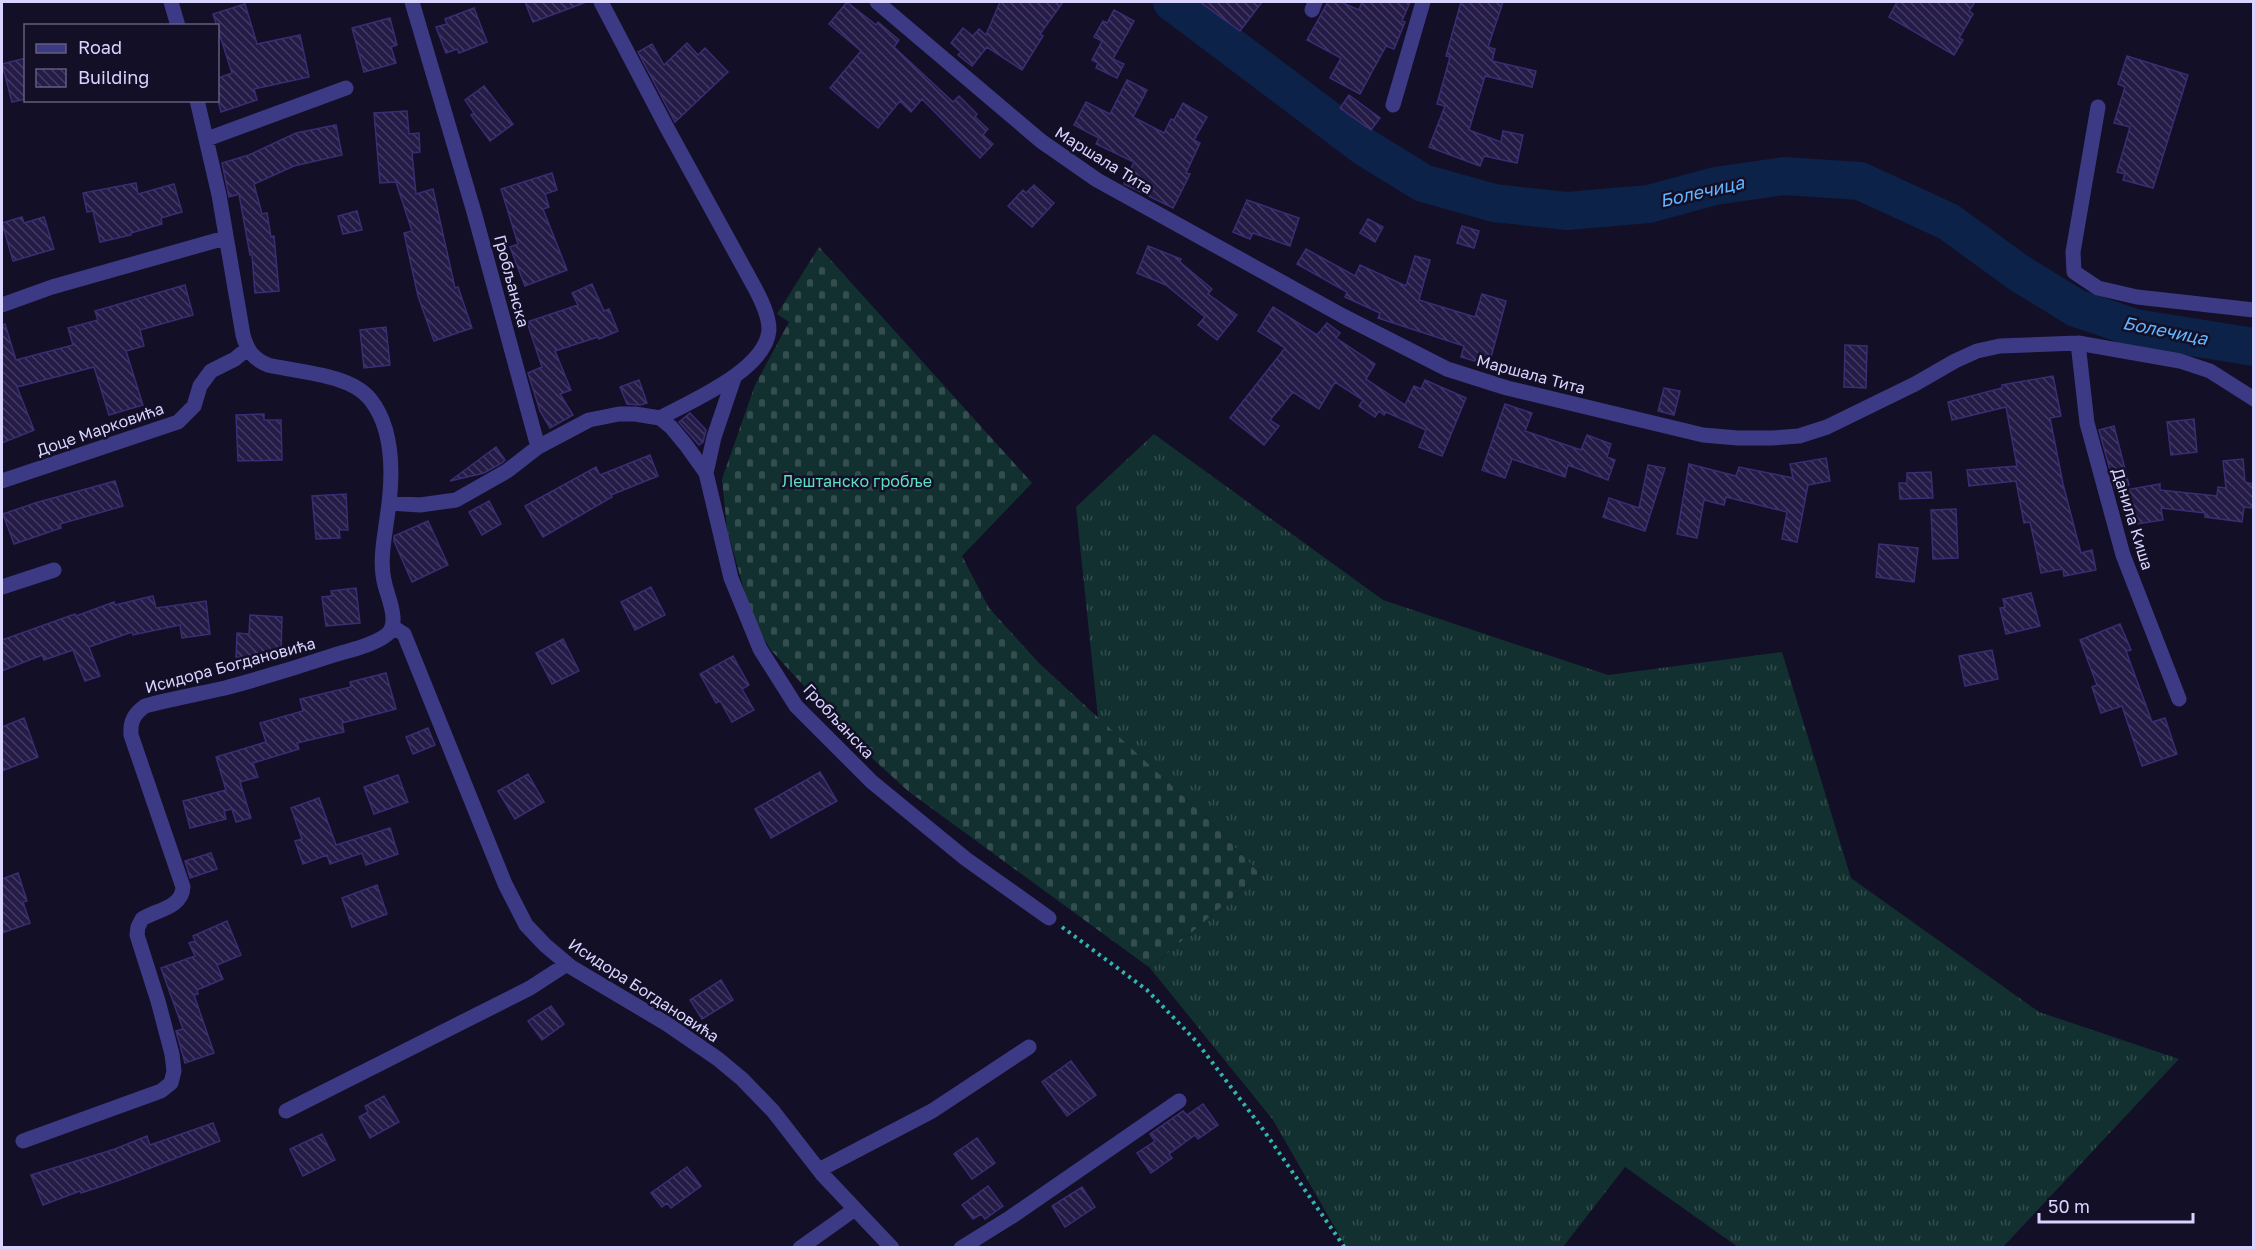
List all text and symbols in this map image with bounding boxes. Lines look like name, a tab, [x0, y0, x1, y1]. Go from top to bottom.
legend	[24, 24, 219, 102]
text: Road	[78, 36, 122, 58]
text: Building	[78, 66, 149, 88]
street label: Маршала Тита	[1051, 122, 1157, 198]
water label: Болечица	[1657, 170, 1747, 211]
street label: Гробљанска	[490, 233, 534, 329]
water label: Болечица	[2121, 311, 2210, 349]
street label: Маршала Тита	[1474, 350, 1588, 398]
street label: Доце Марковића	[34, 398, 166, 460]
street label: Данила Киша	[2108, 466, 2158, 572]
park label: Лештанско гробље	[782, 471, 932, 491]
street label: Исидора Богдановића	[143, 633, 317, 697]
street label: Гробљанска	[799, 679, 879, 763]
street label: Исидора Богдановића	[565, 934, 723, 1046]
scale bar	[2039, 1186, 2194, 1224]
text: 50 m	[2048, 1195, 2090, 1217]

